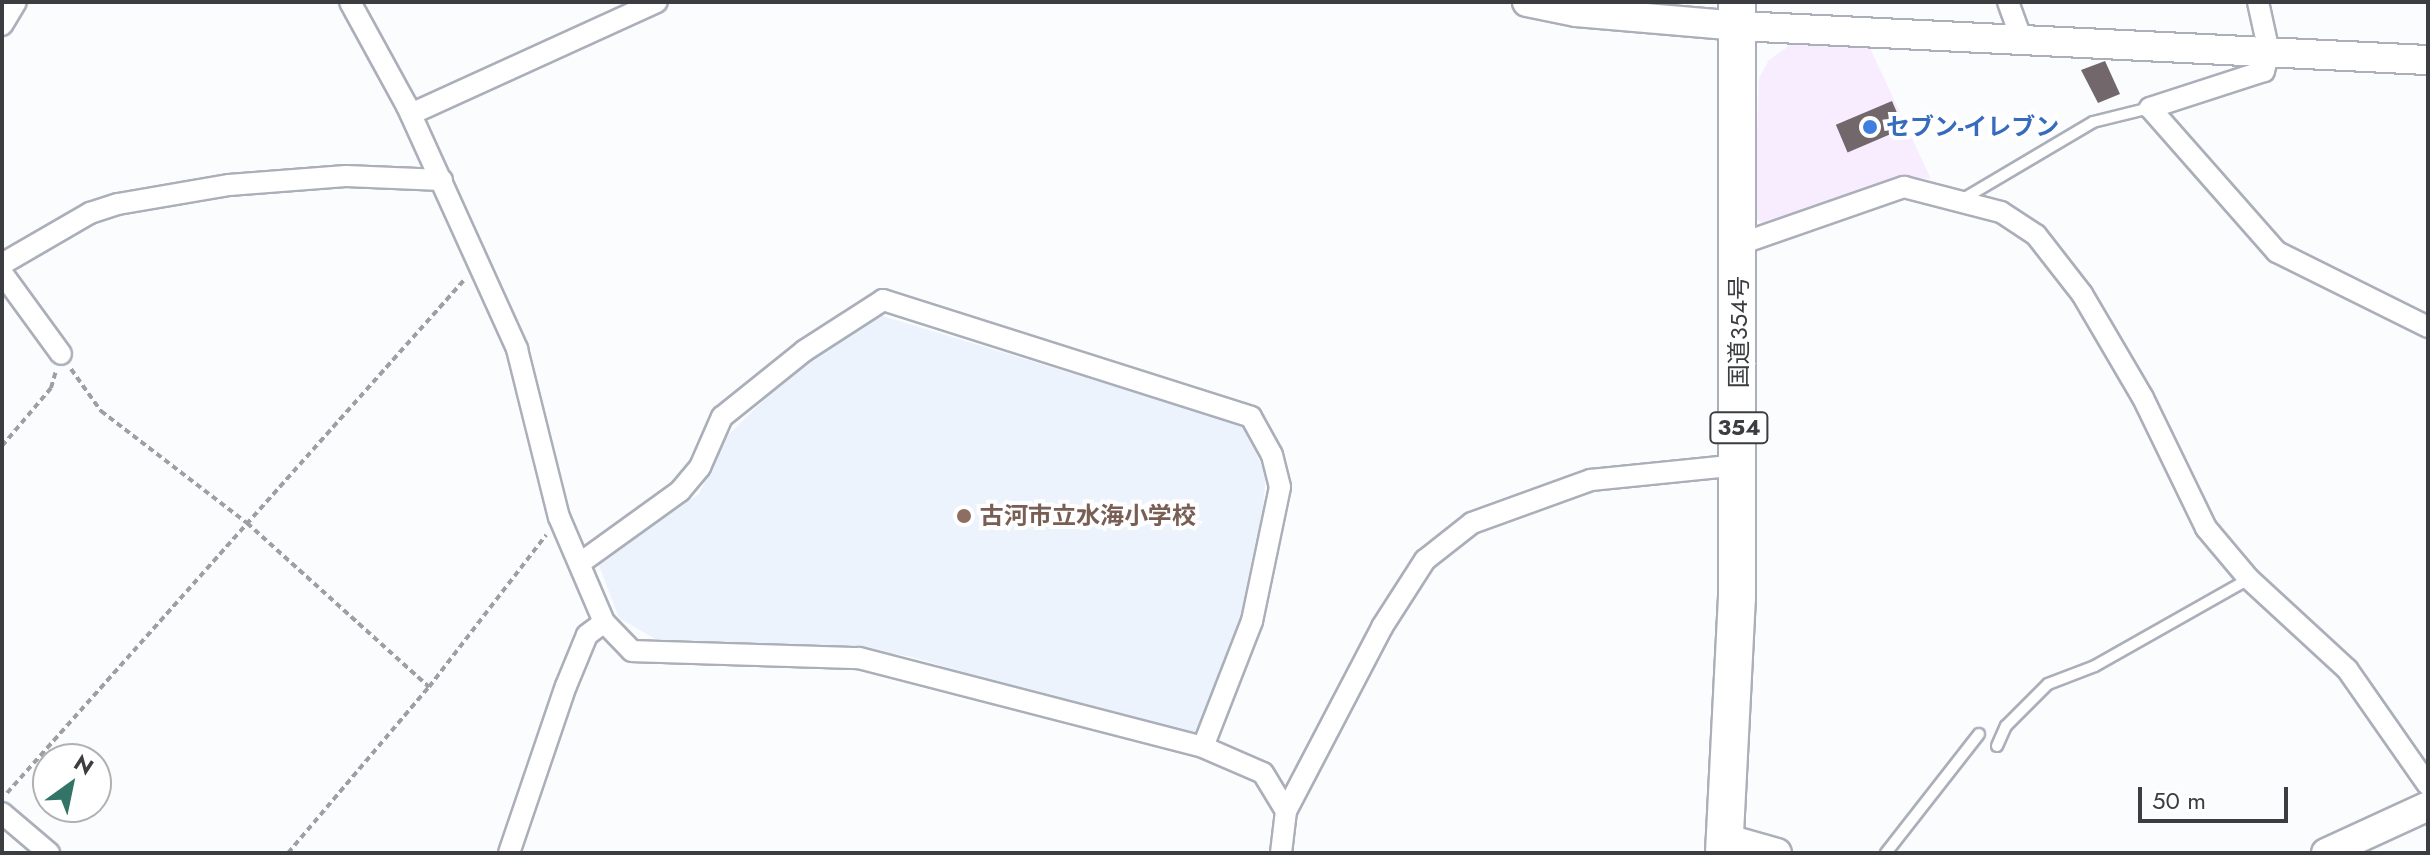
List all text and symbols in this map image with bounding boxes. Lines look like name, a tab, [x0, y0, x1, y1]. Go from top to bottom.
place label: セブン-イレブン	[1886, 113, 2059, 141]
marker: セブン-イレブン	[1861, 118, 1879, 136]
street label: 国道354号	[1725, 276, 1753, 388]
road number: 354	[1709, 410, 1769, 446]
place label: 古河市立水海小学校	[980, 502, 1196, 530]
marker: 古河市立水海小学校	[955, 507, 973, 525]
north arrow	[32, 743, 112, 823]
text: N	[68, 746, 100, 783]
scale bar	[2142, 771, 2292, 821]
text: 50 m	[2152, 783, 2206, 818]

